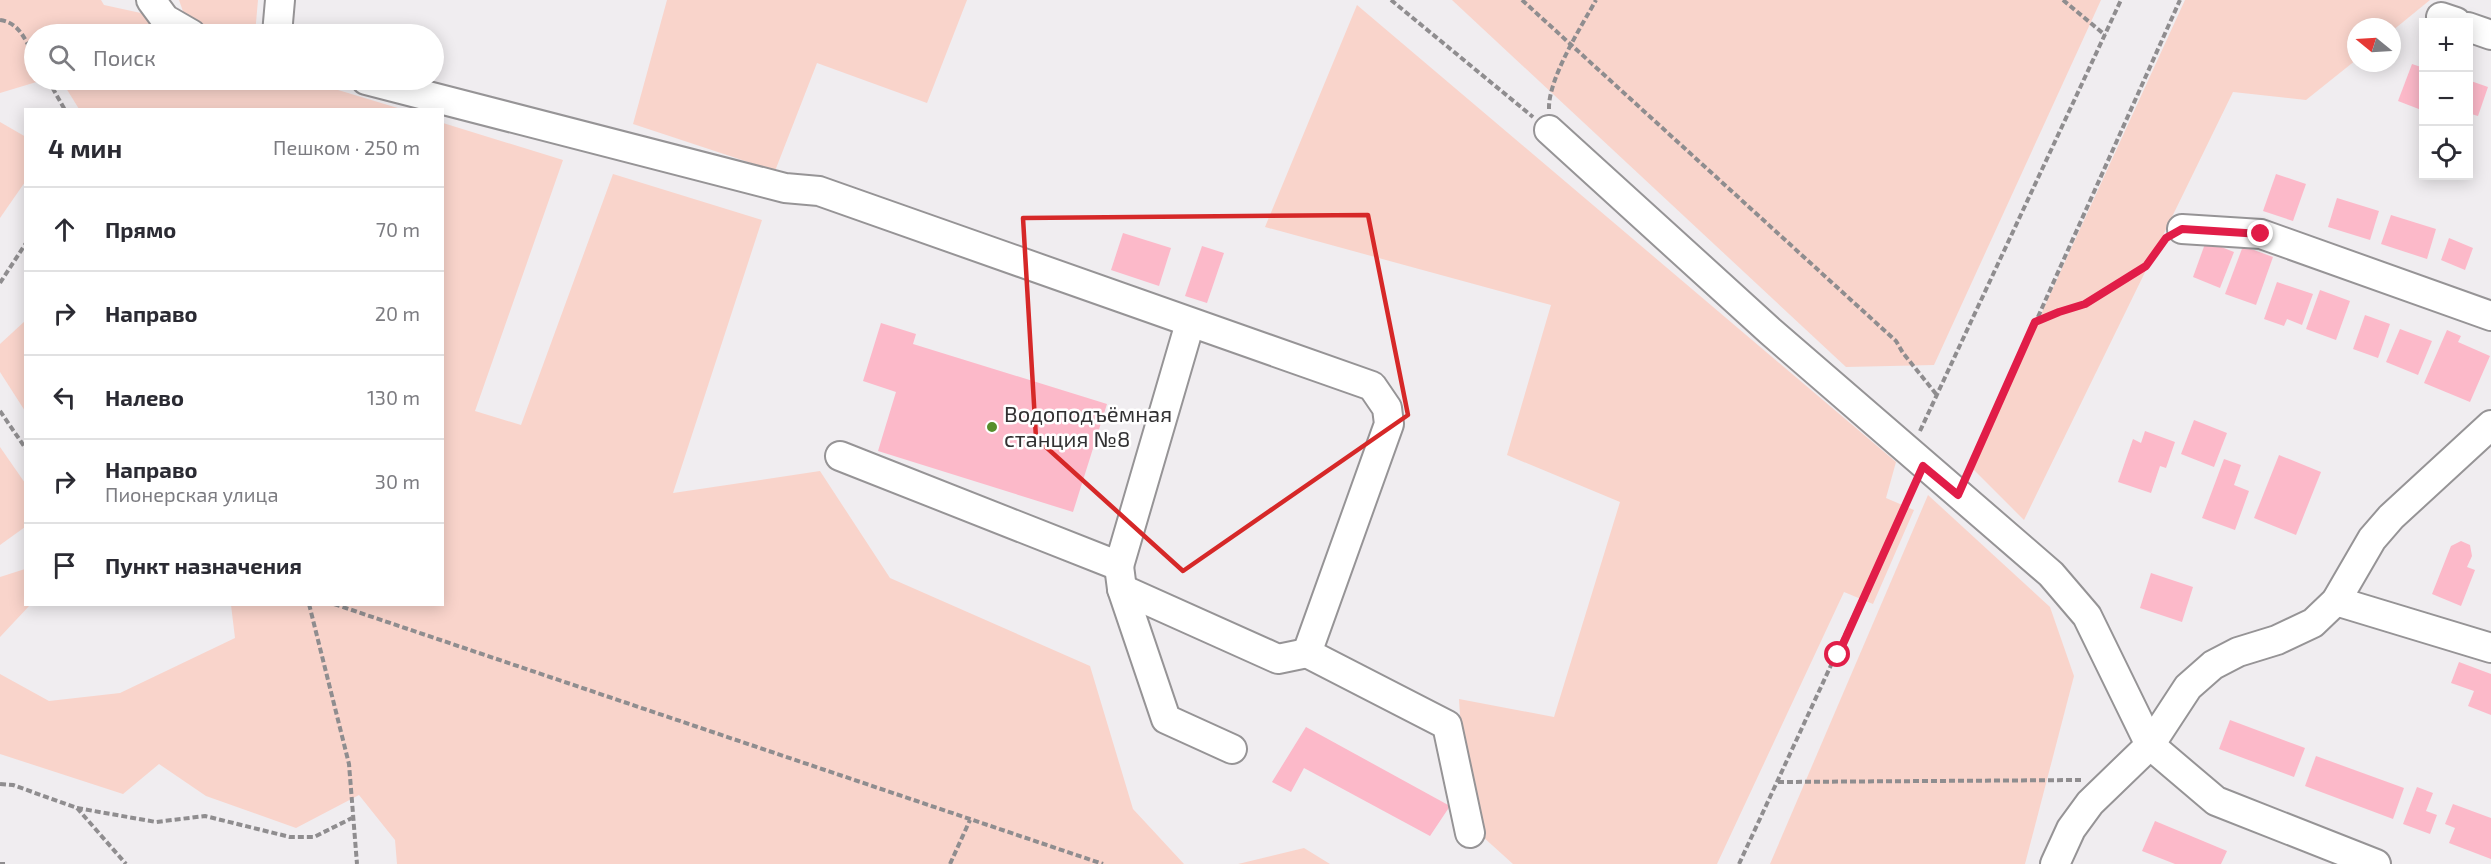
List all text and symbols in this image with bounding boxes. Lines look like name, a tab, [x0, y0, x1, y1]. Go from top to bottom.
north arrow	[2347, 18, 2401, 72]
map controls	[2419, 18, 2473, 180]
button: +	[2419, 18, 2473, 72]
search box	[24, 24, 444, 90]
icon: search	[45, 41, 78, 74]
text: Поиск	[93, 44, 156, 70]
button: −	[2419, 72, 2473, 126]
button: locate	[2419, 126, 2473, 180]
text: 4 мин	[48, 132, 122, 163]
text: Пешком · 250 m	[273, 135, 420, 159]
icon: ahead	[48, 213, 81, 246]
text: Прямо	[105, 216, 176, 242]
text: 70 m	[376, 217, 420, 241]
route end	[2247, 220, 2273, 246]
icon: right	[48, 297, 81, 330]
text: Направо	[105, 300, 198, 326]
text: 20 m	[375, 301, 420, 325]
icon: left	[48, 381, 81, 414]
text: Налево	[105, 384, 184, 410]
text: 130 m	[367, 385, 420, 409]
place label: Водоподъёмная станция №8	[1004, 400, 1172, 451]
marker: Водоподъёмная станция №8	[985, 420, 999, 434]
text: Направо	[105, 456, 198, 482]
icon: right	[48, 465, 81, 498]
text: 30 m	[375, 469, 420, 493]
text: Пионерская улица	[105, 482, 278, 506]
icon: arrive	[48, 549, 81, 582]
text: Пункт назначения	[105, 552, 302, 578]
route start	[1824, 641, 1850, 667]

